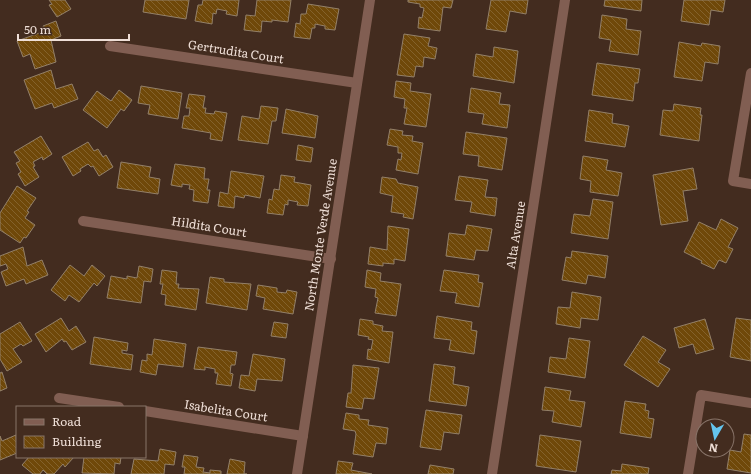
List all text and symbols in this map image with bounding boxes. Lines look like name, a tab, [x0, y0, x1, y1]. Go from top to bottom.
scale bar	[18, 16, 129, 42]
text: 50 m	[24, 20, 51, 38]
street label: Gertrudita Court	[187, 35, 285, 67]
street label: North Monte Verde Avenue	[299, 157, 341, 312]
street label: Alta Avenue	[501, 200, 529, 270]
street label: Hildita Court	[170, 211, 248, 241]
street label: Isabelita Court	[183, 395, 269, 426]
legend	[16, 406, 146, 458]
text: Road	[52, 412, 82, 430]
north arrow	[695, 418, 735, 458]
text: Building	[52, 432, 102, 450]
text: N	[707, 440, 719, 457]

